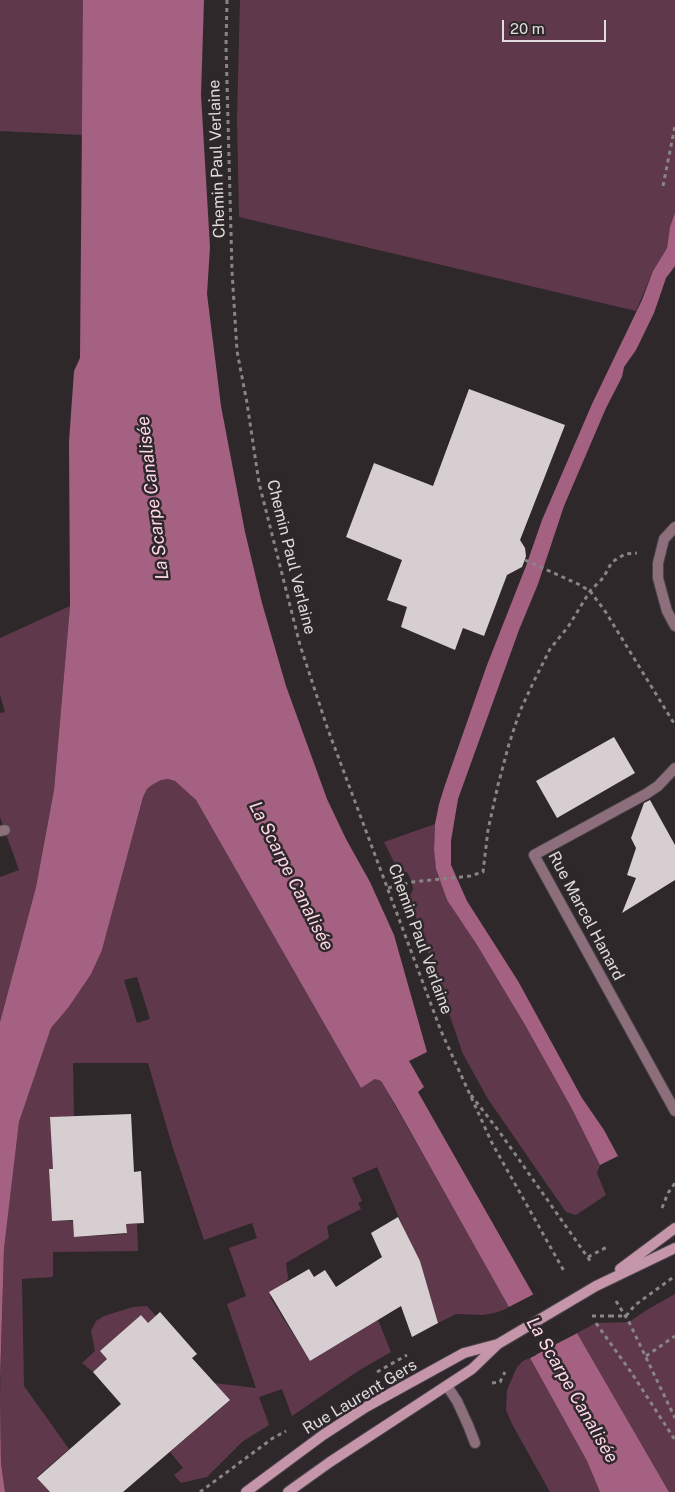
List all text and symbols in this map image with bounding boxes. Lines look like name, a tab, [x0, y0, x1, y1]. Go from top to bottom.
scale bar	[505, 10, 609, 42]
text: 20 m	[510, 20, 545, 37]
street label: Chemin Paul Verlaine	[205, 79, 229, 239]
water label: La Scarpe Canalisée	[132, 415, 174, 581]
street label: Chemin Paul Verlaine	[262, 478, 320, 636]
water label: La Scarpe Canalisée	[244, 798, 338, 954]
street label: Rue Marcel Hanard	[544, 848, 628, 984]
street label: Chemin Paul Verlaine	[384, 861, 456, 1017]
water label: La Scarpe Canalisée	[521, 1313, 623, 1467]
street label: Rue Laurent Gers	[300, 1355, 420, 1439]

